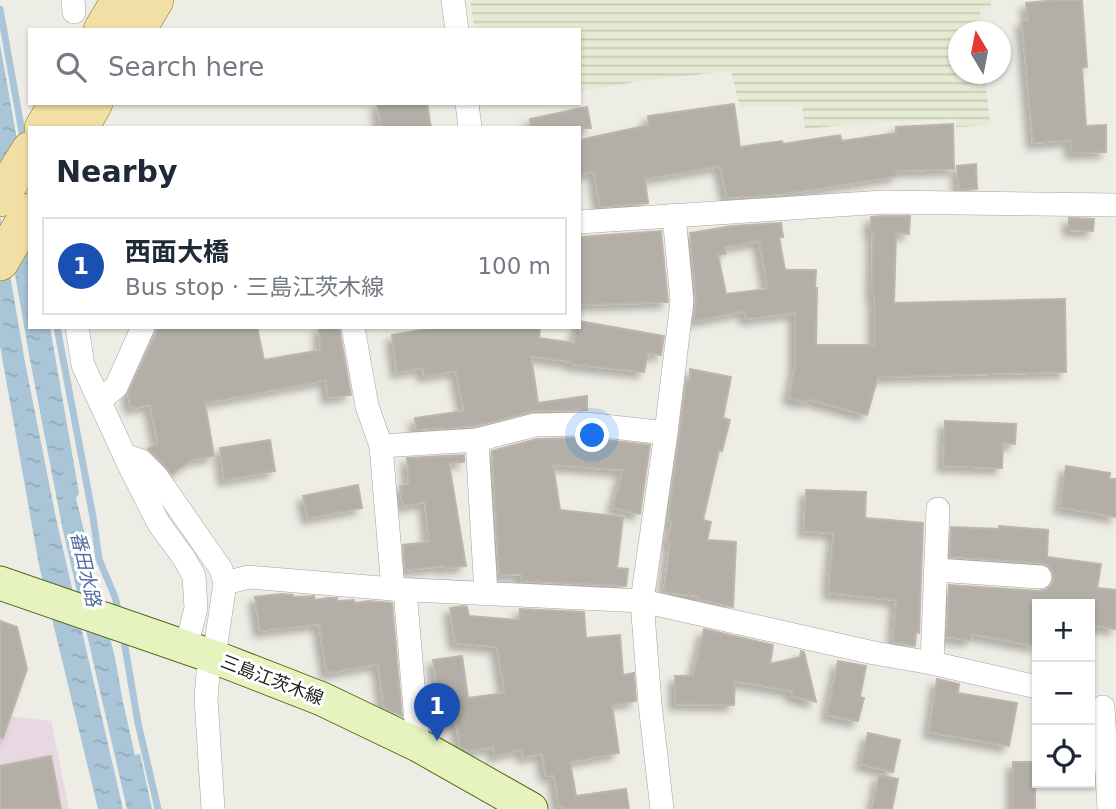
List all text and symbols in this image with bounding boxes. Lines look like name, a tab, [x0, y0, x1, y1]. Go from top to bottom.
north arrow	[948, 21, 1011, 84]
search box	[28, 28, 581, 105]
icon: search	[52, 48, 90, 86]
text: Search here	[108, 52, 264, 82]
text: Nearby	[56, 154, 178, 189]
text: 西面大橋	[125, 237, 229, 267]
text: 1	[73, 253, 89, 279]
text: 100 m	[477, 253, 551, 279]
text: Bus stop · 三島江茨木線	[125, 274, 384, 300]
your location	[575, 418, 609, 452]
water label: 番田水路	[67, 529, 106, 610]
map controls	[1032, 599, 1095, 788]
button: +	[1032, 599, 1095, 662]
street label: 三島江茨木線	[218, 650, 326, 709]
button: −	[1032, 662, 1095, 725]
pin: 1	[414, 683, 460, 741]
button: locate	[1032, 725, 1095, 788]

